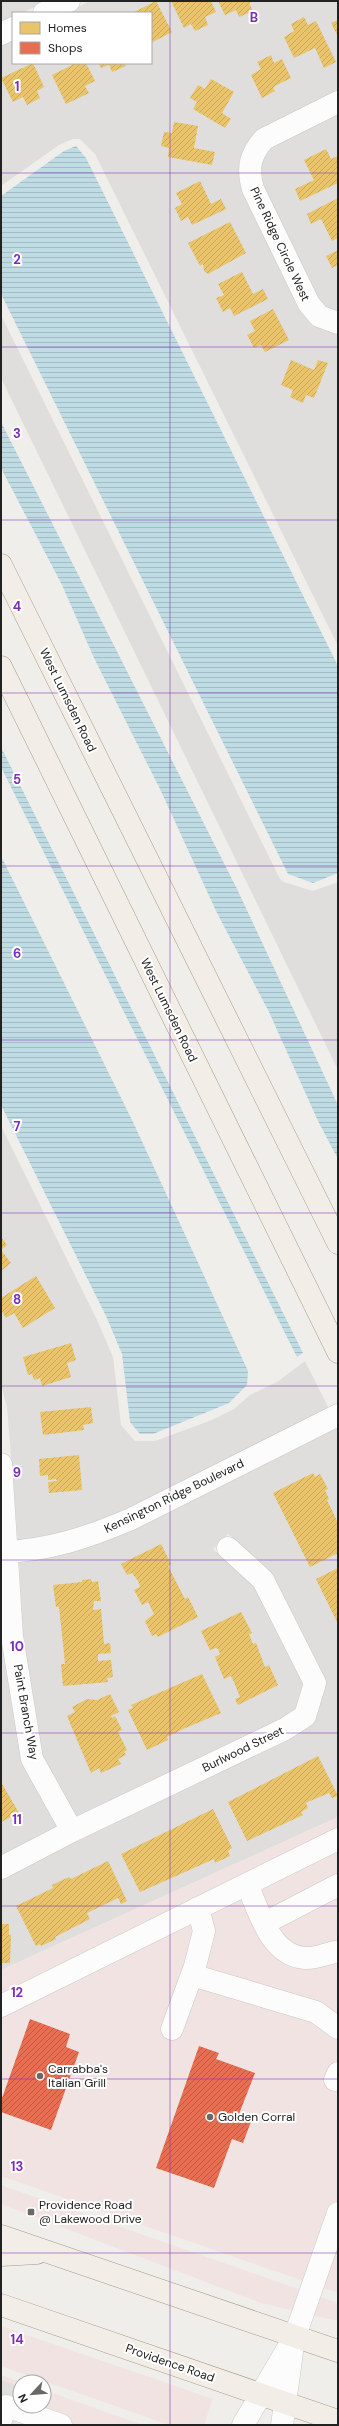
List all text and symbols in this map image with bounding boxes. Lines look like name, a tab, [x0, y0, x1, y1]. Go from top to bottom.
text: B	[250, 9, 258, 26]
legend	[12, 12, 152, 64]
text: Homes	[48, 20, 87, 36]
text: Shops	[48, 40, 83, 56]
text: 1	[15, 78, 19, 95]
street label: Pine Ridge Circle West	[246, 184, 314, 304]
text: 2	[13, 251, 21, 268]
text: 3	[13, 425, 21, 442]
text: 4	[13, 598, 21, 615]
street label: West Lumsden Road	[36, 645, 100, 755]
text: 5	[13, 771, 21, 788]
text: 6	[13, 945, 21, 962]
street label: West Lumsden Road	[137, 955, 201, 1065]
text: 7	[14, 1118, 21, 1135]
text: 8	[13, 1291, 21, 1308]
street label: Kensington Ridge Boulevard	[102, 1455, 246, 1537]
text: 9	[13, 1464, 21, 1481]
text: 10	[10, 1638, 24, 1655]
street label: Paint Branch Way	[10, 1663, 42, 1761]
street label: Burlwood Street	[199, 1722, 287, 1776]
text: 11	[12, 1811, 22, 1828]
text: 12	[11, 1984, 23, 2001]
place label: Carrabba's Italian Grill	[48, 2061, 108, 2091]
marker: Carrabba's Italian Grill	[35, 2071, 45, 2081]
place label: Golden Corral	[218, 2109, 295, 2125]
marker: Golden Corral	[205, 2112, 215, 2122]
text: 13	[11, 2158, 23, 2175]
place label: Providence Road @ Lakewood Drive	[39, 2197, 142, 2227]
marker: Providence Road @ Lakewood Drive	[26, 2207, 36, 2217]
text: 14	[10, 2331, 24, 2348]
street label: Providence Road	[123, 2340, 217, 2386]
north arrow	[12, 2374, 52, 2414]
text: N	[15, 2392, 31, 2405]

